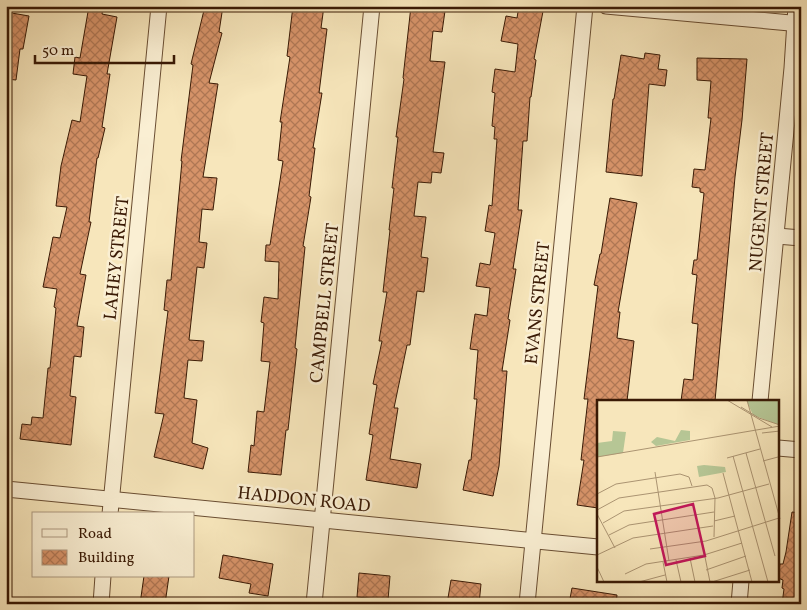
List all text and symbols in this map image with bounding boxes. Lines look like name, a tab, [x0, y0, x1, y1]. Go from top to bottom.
scale bar	[35, 32, 174, 64]
text: 50 m	[42, 41, 74, 62]
street label: NUGENT STREET	[744, 131, 781, 273]
street label: LAHEY STREET	[99, 194, 136, 321]
street label: CAMPBELL STREET	[305, 222, 346, 384]
street label: EVANS STREET	[520, 240, 557, 366]
inset map	[597, 400, 780, 582]
street label: HADDON ROAD	[236, 481, 372, 520]
legend	[32, 512, 195, 578]
text: Road	[78, 524, 112, 545]
text: Building	[78, 548, 135, 569]

